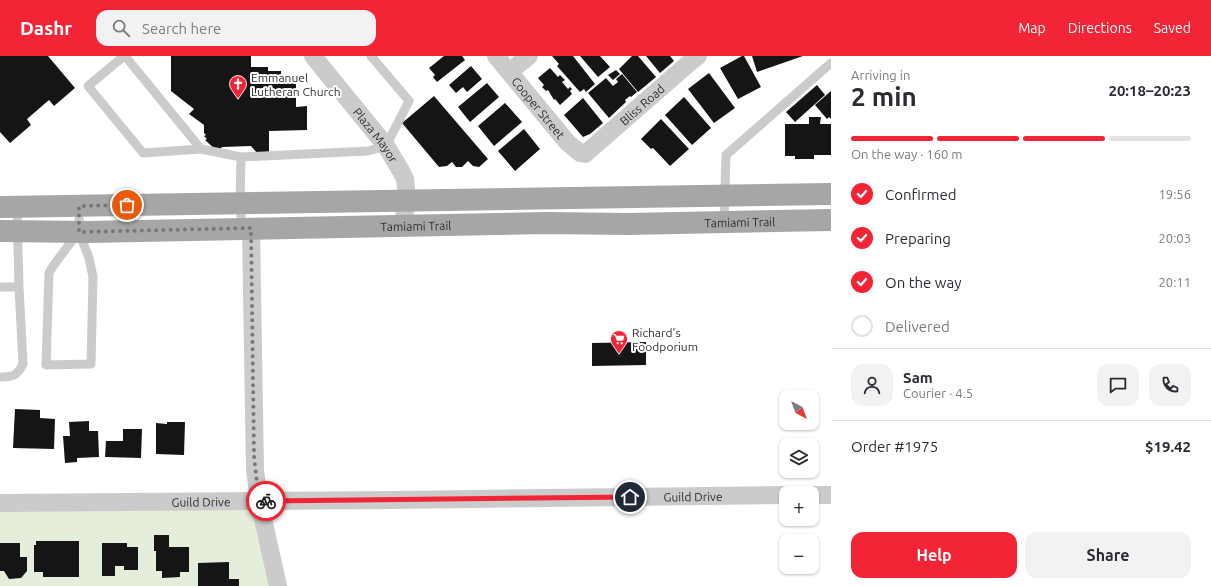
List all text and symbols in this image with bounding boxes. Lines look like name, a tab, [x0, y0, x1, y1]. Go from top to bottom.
search box	[96, 10, 376, 46]
text: Dashr	[20, 17, 72, 39]
icon: search	[110, 17, 132, 39]
text: Search here	[142, 20, 221, 37]
text: Map	[1018, 20, 1046, 36]
text: Directions	[1068, 20, 1132, 36]
text: Saved	[1154, 20, 1191, 36]
text: Arriving in	[851, 68, 910, 82]
place label: Emmanuel Lutheran Church	[251, 71, 341, 98]
church icon: Emmanuel Lutheran Church	[228, 74, 248, 99]
street label: Cooper Street	[509, 74, 568, 141]
street label: Bliss Road	[617, 82, 667, 127]
text: 2 min	[851, 82, 917, 111]
text: 20:18–20:23	[1108, 82, 1191, 99]
street label: Plaza Mayor	[351, 105, 401, 165]
text: On the way · 160 m	[851, 147, 963, 161]
icon: check	[851, 183, 873, 205]
text: Confirmed	[885, 186, 957, 203]
text: 19:56	[1158, 187, 1191, 201]
pin	[110, 188, 144, 222]
icon: bag	[116, 194, 138, 216]
street label: Tamiami Trail	[704, 215, 775, 229]
street label: Tamiami Trail	[380, 218, 452, 233]
icon: check	[851, 227, 873, 249]
text: Preparing	[885, 230, 951, 247]
text: 20:03	[1158, 231, 1191, 245]
icon: check	[851, 271, 873, 293]
text: On the way	[885, 274, 961, 291]
text: 20:11	[1158, 275, 1191, 289]
text: Delivered	[885, 318, 950, 335]
place label: Richard's Foodporium	[632, 326, 698, 353]
supermarket icon: Richard's Foodporium	[609, 329, 629, 354]
button: person	[851, 364, 893, 406]
button: chat	[1097, 364, 1139, 406]
button: phone	[1149, 364, 1191, 406]
text: Sam	[903, 369, 933, 386]
text: Courier · 4.5	[903, 386, 973, 400]
north arrow	[779, 390, 819, 430]
map controls	[779, 390, 819, 574]
button: layers	[779, 438, 819, 478]
text: Order #1975	[851, 438, 938, 455]
text: $19.42	[1145, 438, 1191, 455]
pin	[613, 480, 647, 514]
courier	[246, 481, 286, 521]
icon: home	[619, 486, 641, 508]
button: +	[779, 486, 819, 526]
street label: Guild Drive	[663, 489, 723, 503]
icon: bike	[255, 490, 277, 512]
street label: Guild Drive	[171, 495, 231, 508]
button: Help	[851, 532, 1017, 578]
button: Share	[1025, 532, 1191, 578]
button: −	[779, 534, 819, 574]

